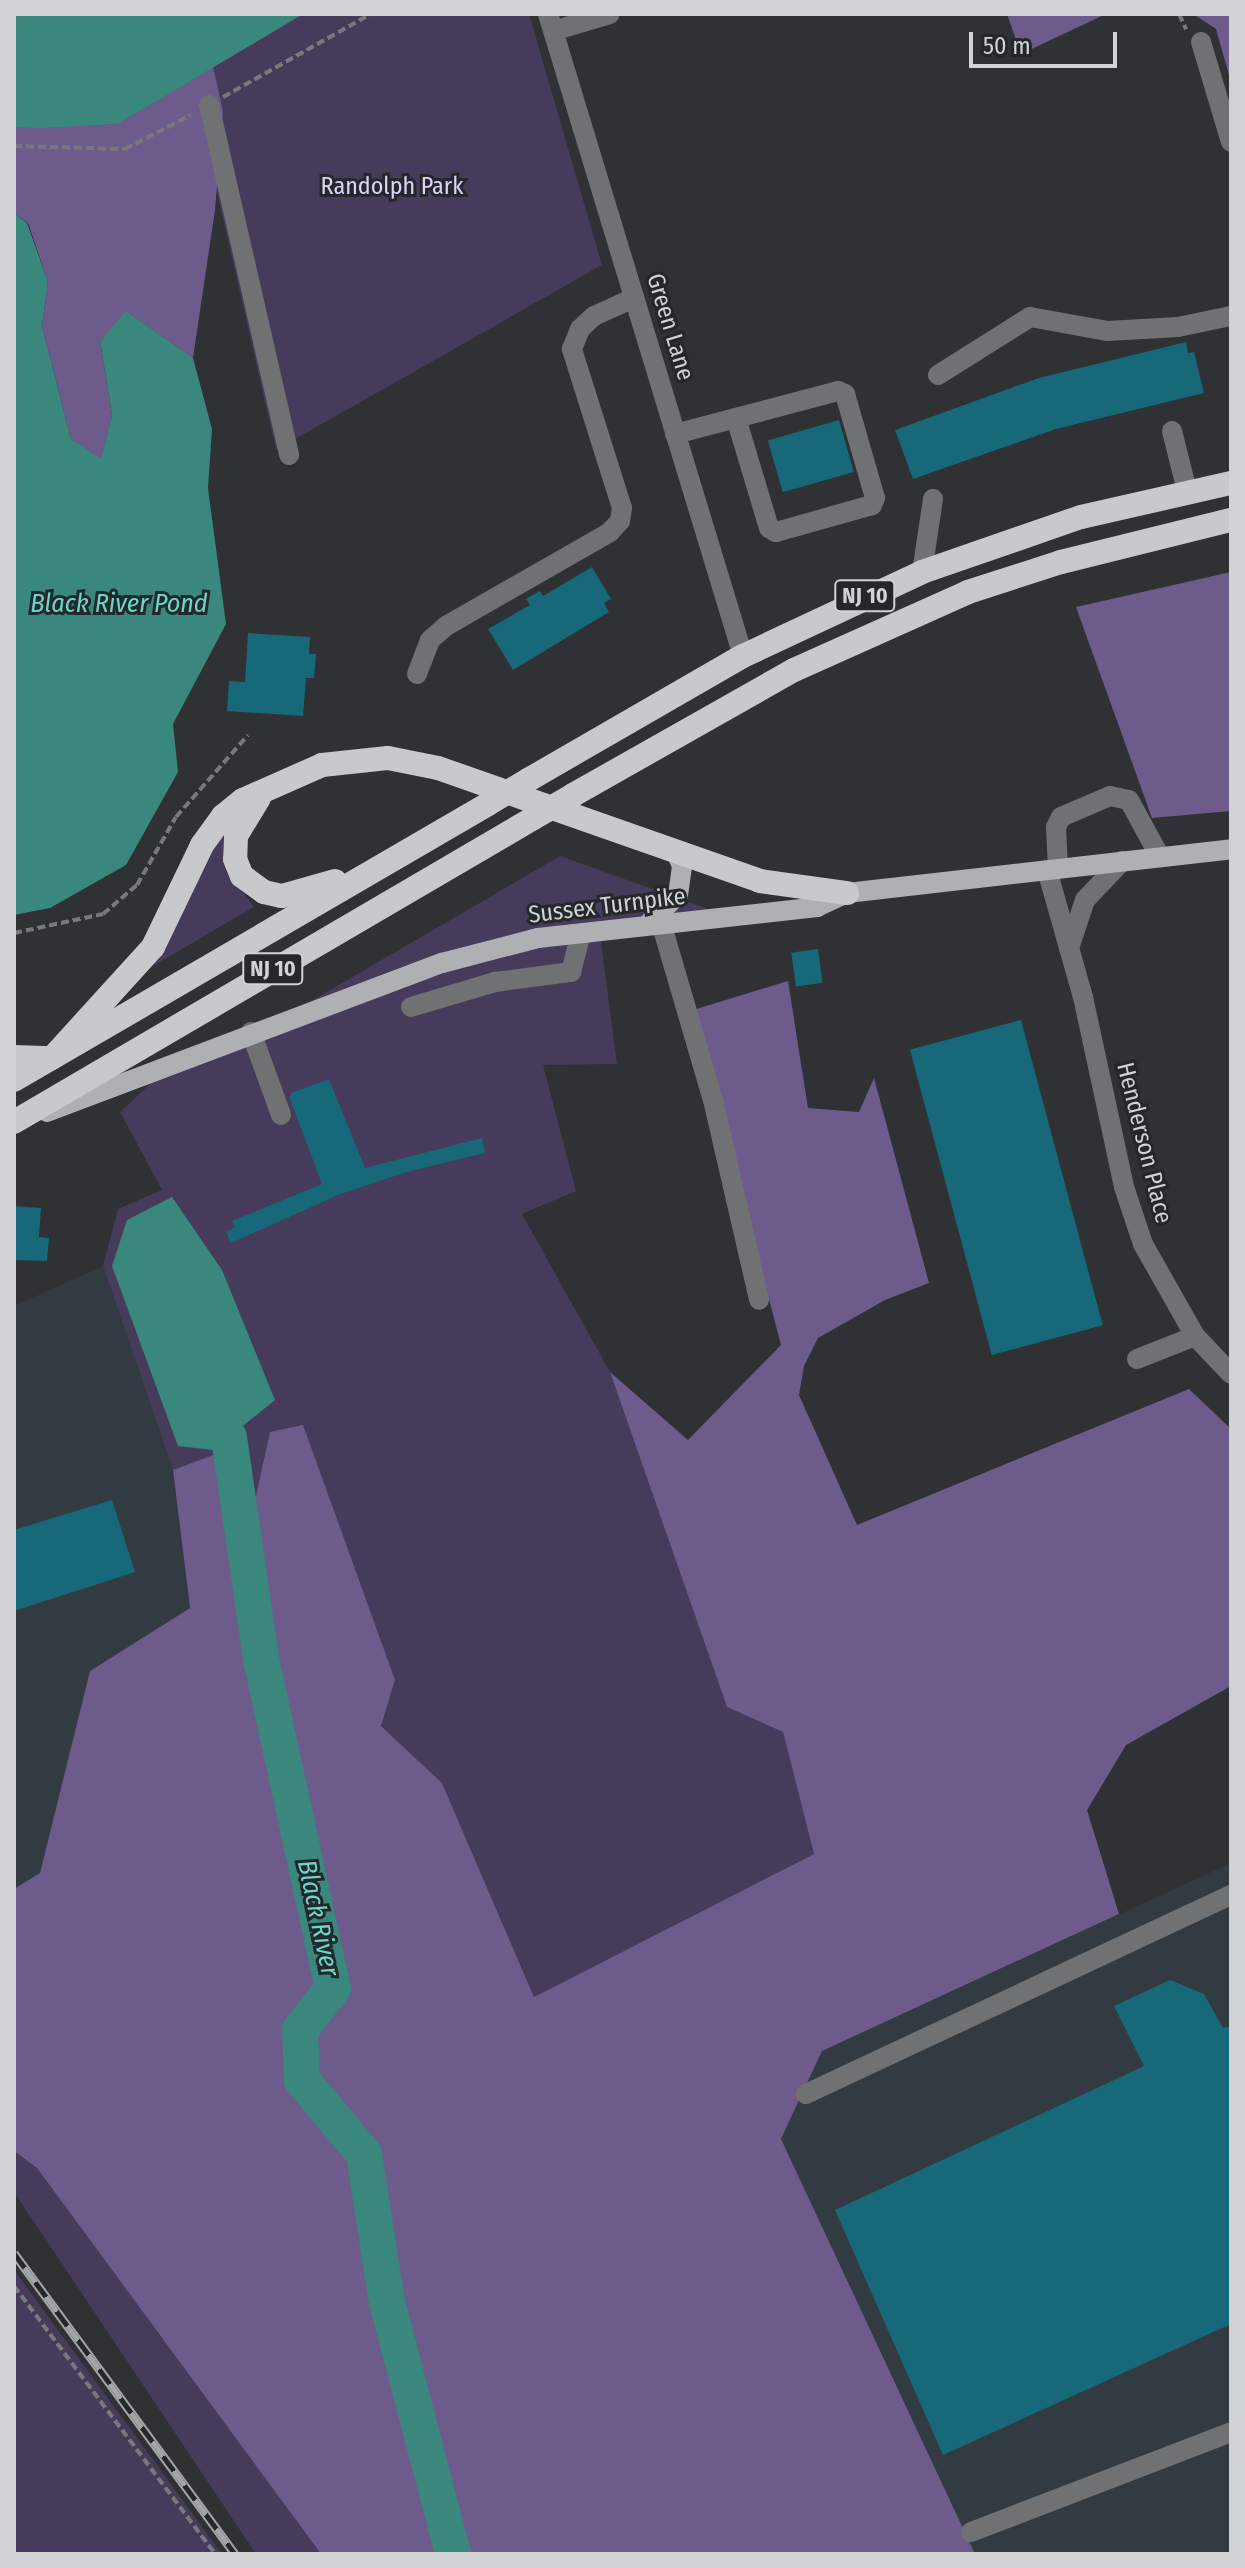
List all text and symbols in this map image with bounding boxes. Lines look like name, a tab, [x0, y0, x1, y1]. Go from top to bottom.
scale bar	[973, 16, 1121, 66]
text: 50 m	[983, 32, 1031, 60]
park label: Randolph Park	[321, 173, 463, 201]
street label: Green Lane	[640, 270, 700, 384]
road number: NJ 10	[833, 578, 897, 614]
water label: Black River Pond	[30, 588, 208, 620]
street label: Sussex Turnpike	[527, 882, 687, 930]
road number: NJ 10	[241, 951, 305, 987]
street label: Henderson Place	[1110, 1060, 1178, 1226]
water label: Black River	[290, 1857, 346, 1979]

